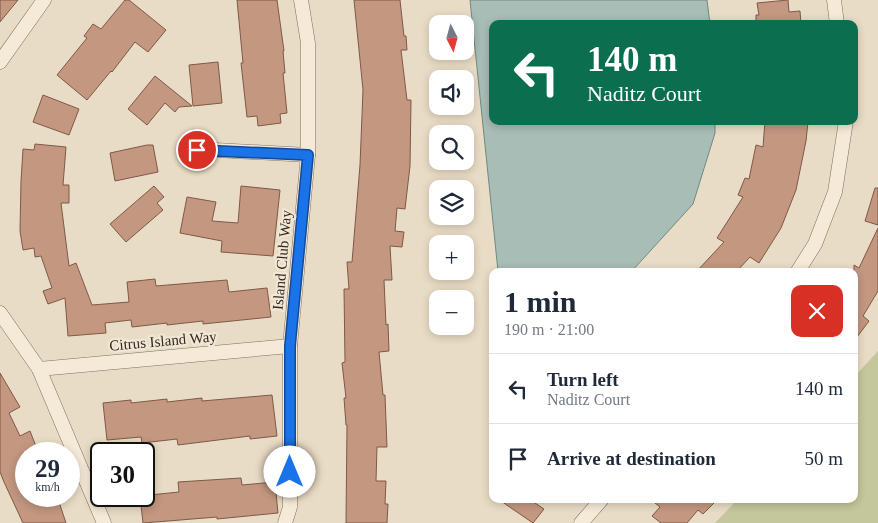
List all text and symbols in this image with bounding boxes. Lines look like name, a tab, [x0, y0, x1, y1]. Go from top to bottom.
north arrow	[429, 15, 474, 60]
map controls	[429, 15, 474, 335]
icon: left	[504, 40, 569, 105]
text: 140 m	[587, 40, 677, 79]
button: sound	[429, 70, 474, 115]
text: Naditz Court	[587, 81, 701, 106]
button: search	[429, 125, 474, 170]
pin	[176, 129, 218, 171]
icon: arrive	[183, 136, 211, 164]
button: layers	[429, 180, 474, 225]
street label: Island Club Way	[270, 209, 294, 311]
button: +	[429, 235, 474, 280]
text: 1 min	[504, 285, 577, 318]
button: close	[791, 285, 843, 337]
button: −	[429, 290, 474, 335]
text: 190 m · 21:00	[504, 321, 594, 338]
street label: Citrus Island Way	[109, 328, 218, 354]
text: Turn left	[547, 369, 619, 390]
icon: left	[504, 375, 532, 403]
text: 140 m	[795, 378, 843, 399]
text: Naditz Court	[547, 391, 630, 408]
speed limit sign: 30	[90, 442, 155, 507]
position arrow	[263, 445, 315, 497]
icon: arrive	[504, 445, 532, 473]
text: Arrive at destination	[547, 448, 716, 469]
text: 50 m	[804, 448, 843, 469]
text: 29	[35, 455, 60, 482]
text: km/h	[35, 480, 60, 494]

